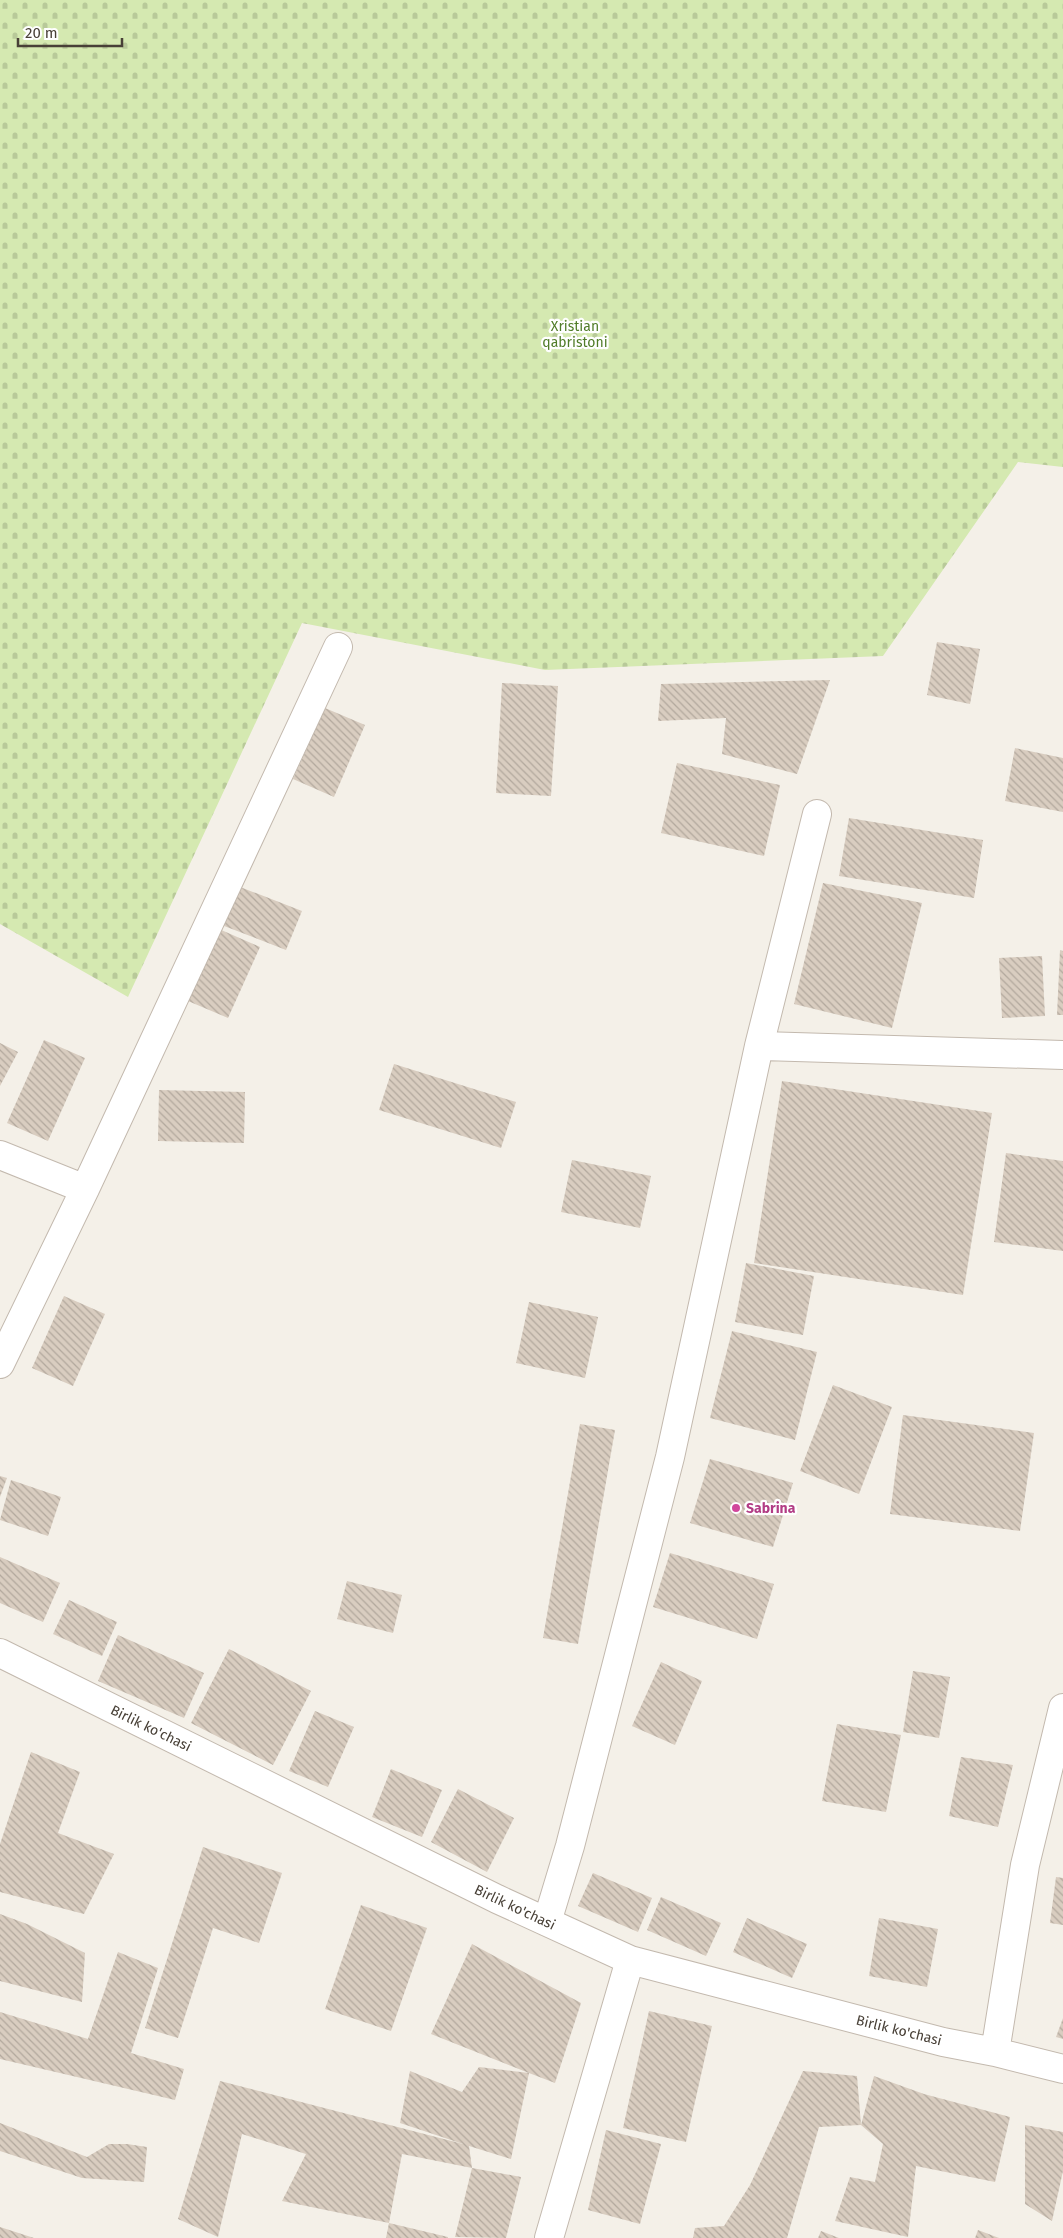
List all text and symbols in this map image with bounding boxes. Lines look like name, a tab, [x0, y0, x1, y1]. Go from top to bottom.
scale bar	[18, 15, 121, 47]
text: 20 m	[25, 24, 58, 42]
park label: Xristian qabristoni	[542, 318, 608, 351]
place label: Sabrina	[746, 1500, 796, 1517]
marker: Sabrina	[730, 1502, 742, 1514]
street label: Birlik ko'chasi	[108, 1702, 194, 1755]
street label: Birlik ko'chasi	[471, 1881, 558, 1934]
street label: Birlik ko'chasi	[854, 2012, 943, 2049]

